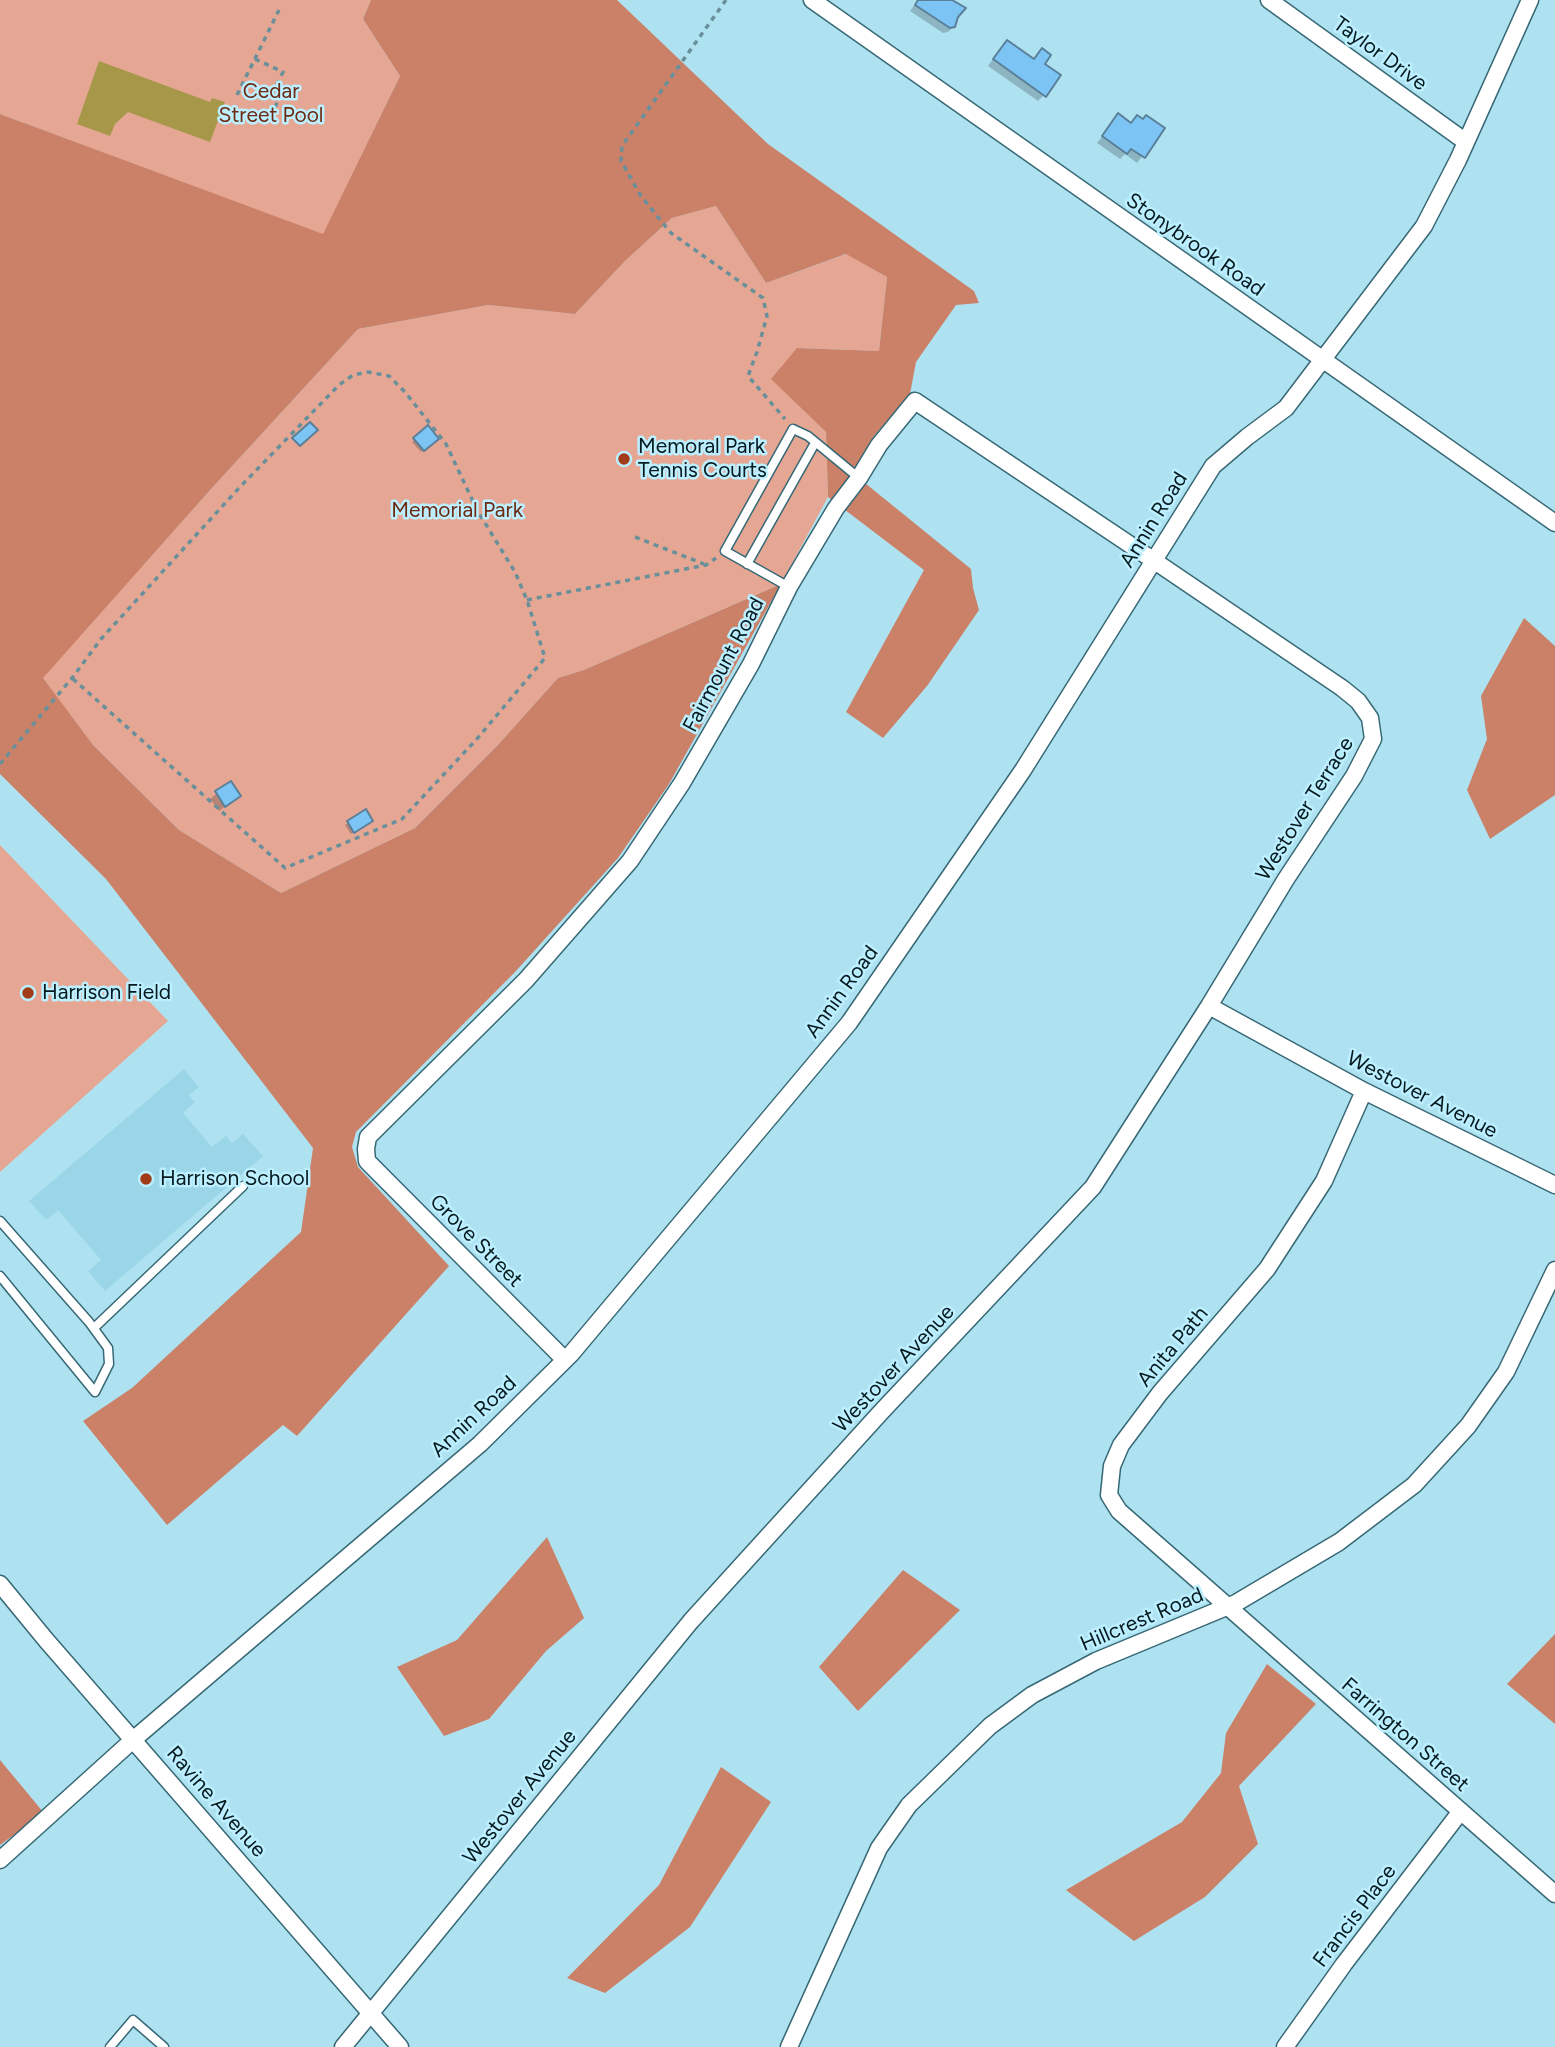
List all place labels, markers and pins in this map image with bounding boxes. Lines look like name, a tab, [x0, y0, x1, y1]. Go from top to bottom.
place label: Memoral Park Tennis Courts	[638, 434, 767, 484]
marker: Memoral Park Tennis Courts	[616, 451, 632, 467]
place label: Harrison Field	[42, 980, 171, 1006]
marker: Harrison Field	[20, 985, 36, 1001]
place label: Harrison School	[160, 1166, 309, 1192]
marker: Harrison School	[138, 1171, 154, 1187]

